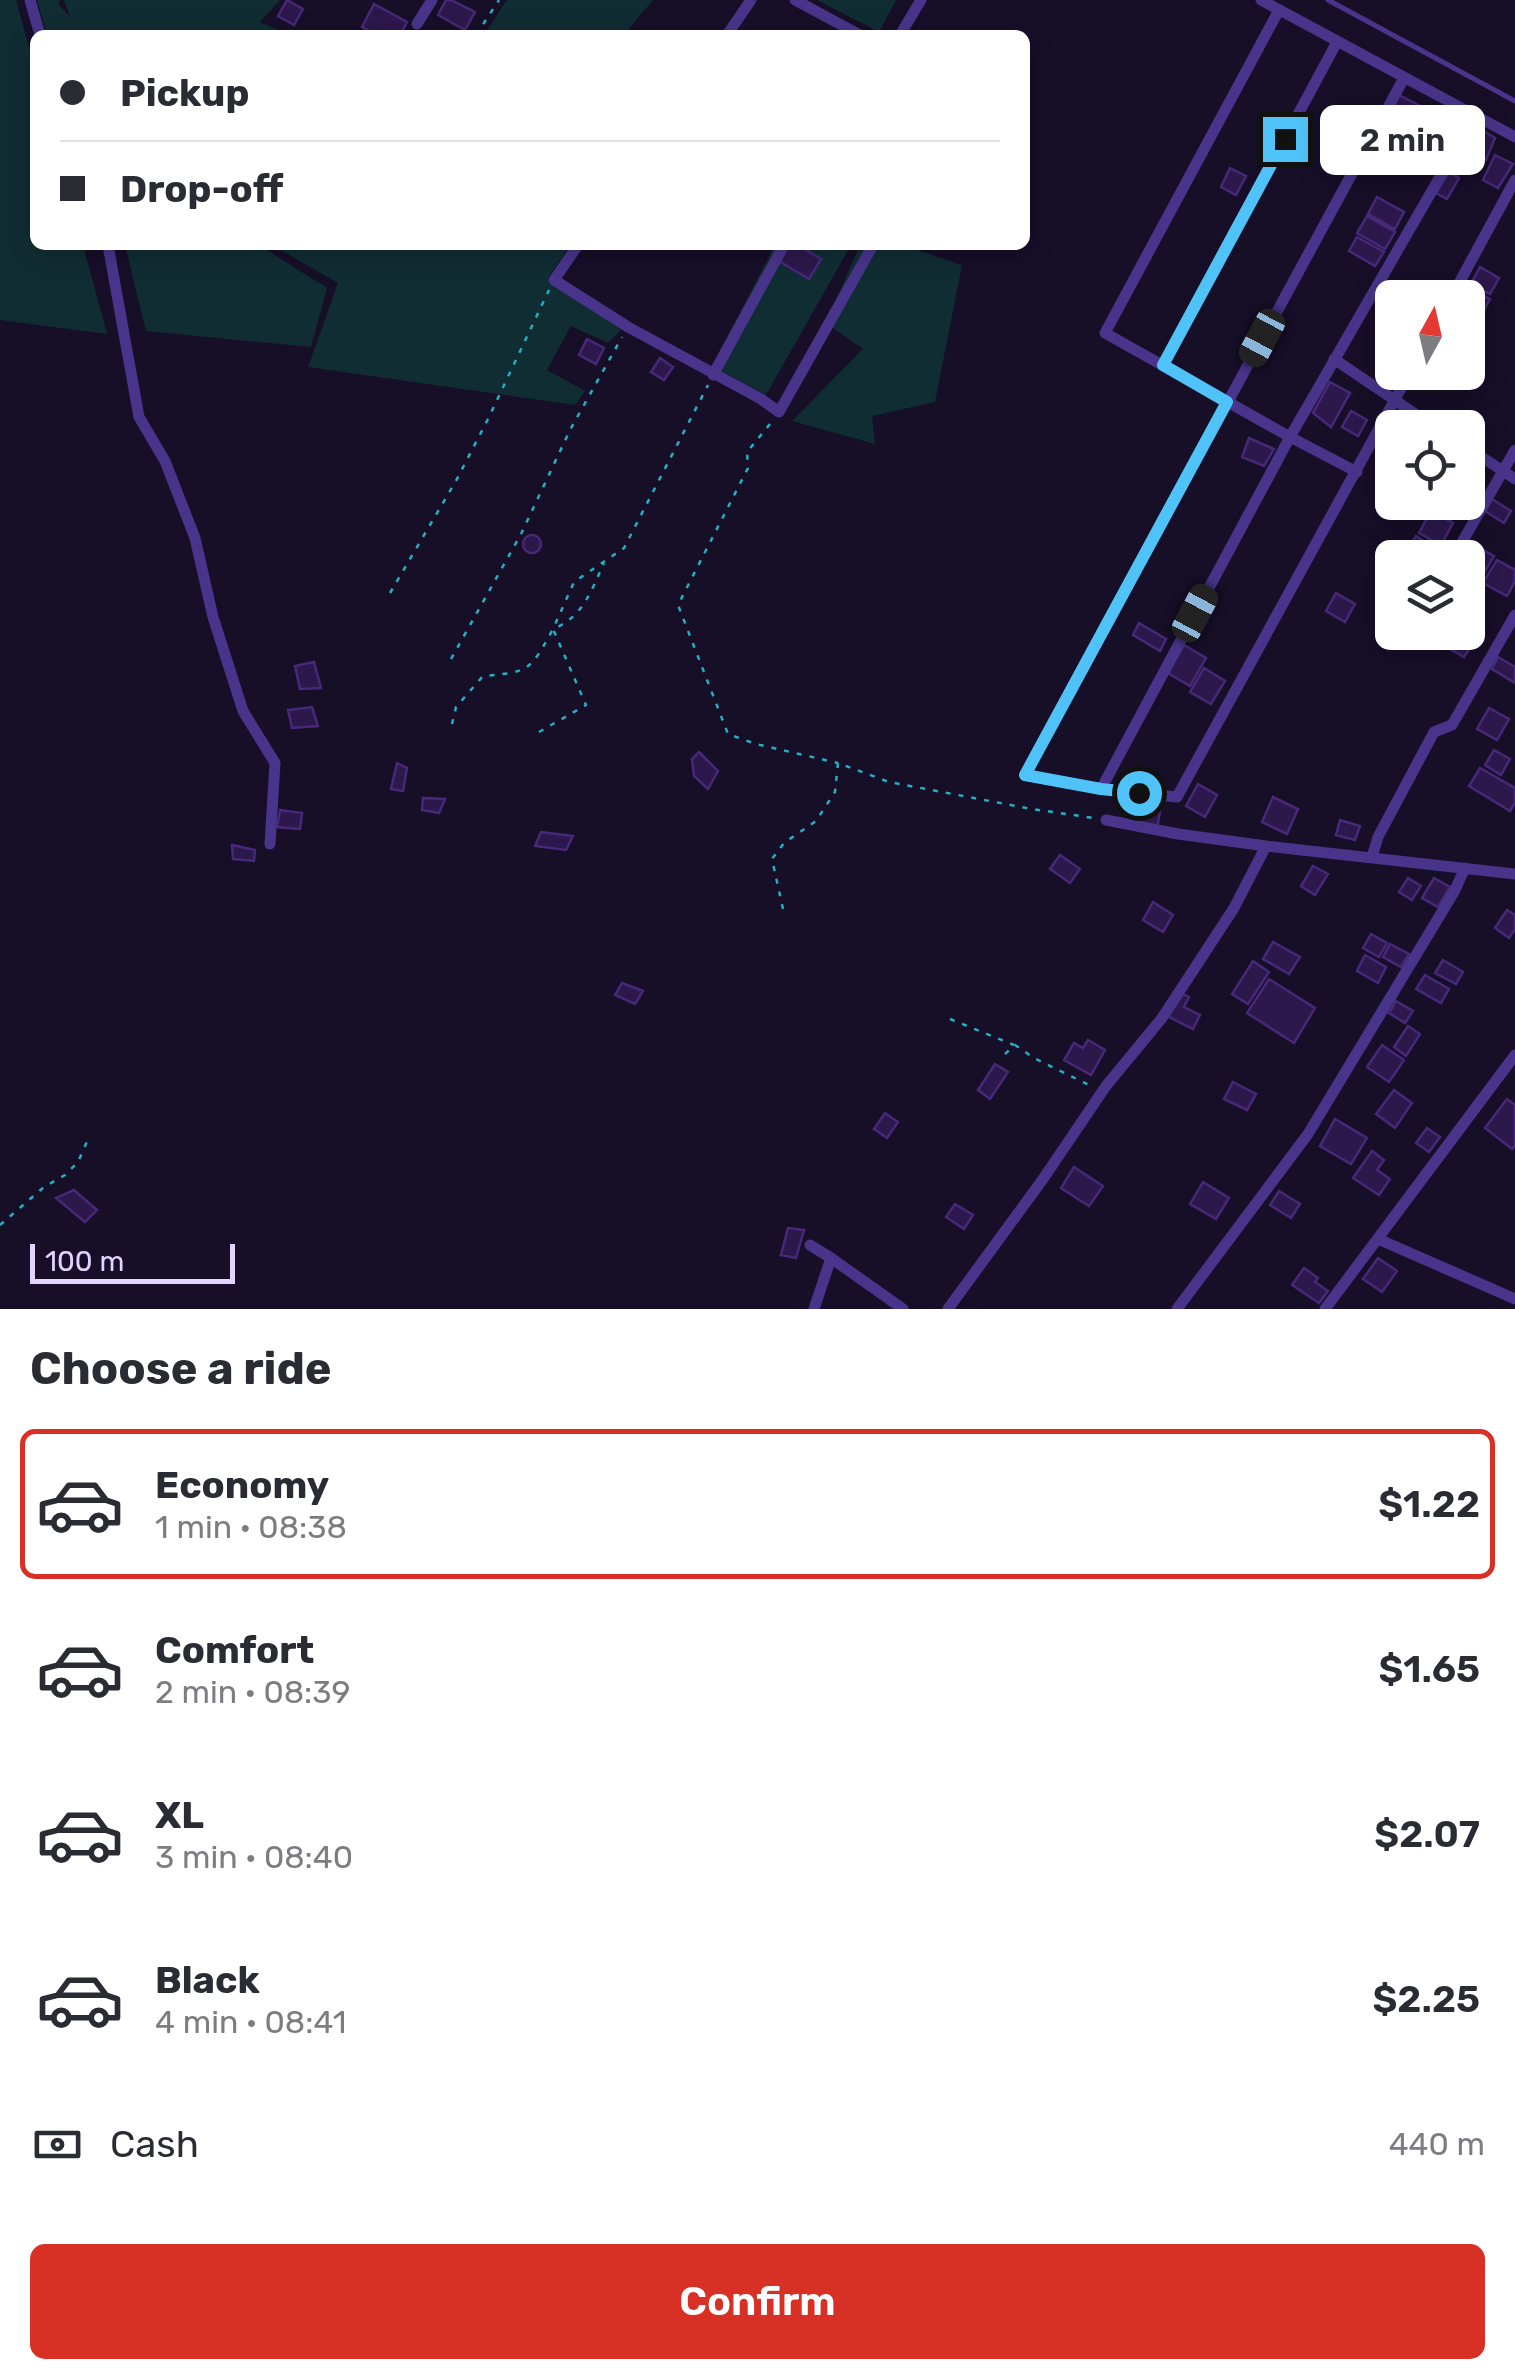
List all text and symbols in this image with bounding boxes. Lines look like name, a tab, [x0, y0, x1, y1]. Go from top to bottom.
text: Pickup	[120, 70, 249, 116]
callout: 2 min	[1320, 104, 1485, 174]
route end	[1263, 117, 1308, 162]
text: 2 min	[1360, 121, 1445, 159]
text: Drop-off	[120, 166, 283, 212]
north arrow	[1375, 280, 1485, 390]
map controls	[1375, 280, 1485, 650]
car	[1235, 304, 1289, 372]
button: locate	[1375, 410, 1485, 520]
button: layers	[1375, 540, 1485, 650]
car	[1168, 579, 1222, 647]
route start	[1117, 771, 1162, 816]
scale bar	[30, 1239, 235, 1284]
text: 100 m	[45, 1245, 124, 1278]
text: Choose a ride	[30, 1342, 332, 1395]
icon: car	[35, 1459, 125, 1549]
text: Economy	[155, 1462, 329, 1508]
text: $1.22	[1378, 1481, 1480, 1527]
text: 1 min · 08:38	[155, 1508, 347, 1546]
icon: car	[35, 1624, 125, 1714]
text: Comfort	[155, 1627, 314, 1673]
text: $1.65	[1378, 1646, 1480, 1692]
text: 2 min · 08:39	[155, 1673, 351, 1711]
icon: car	[35, 1789, 125, 1879]
text: XL	[155, 1792, 204, 1838]
text: $2.07	[1374, 1811, 1480, 1857]
text: 3 min · 08:40	[155, 1838, 353, 1876]
icon: car	[35, 1954, 125, 2044]
text: Black	[155, 1957, 260, 2003]
text: $2.25	[1372, 1976, 1480, 2022]
text: 4 min · 08:41	[155, 2003, 346, 2041]
icon: cash	[30, 2117, 85, 2172]
text: Cash	[110, 2121, 199, 2167]
text: 440 m	[1389, 2125, 1485, 2163]
button: Confirm	[30, 2244, 1485, 2359]

